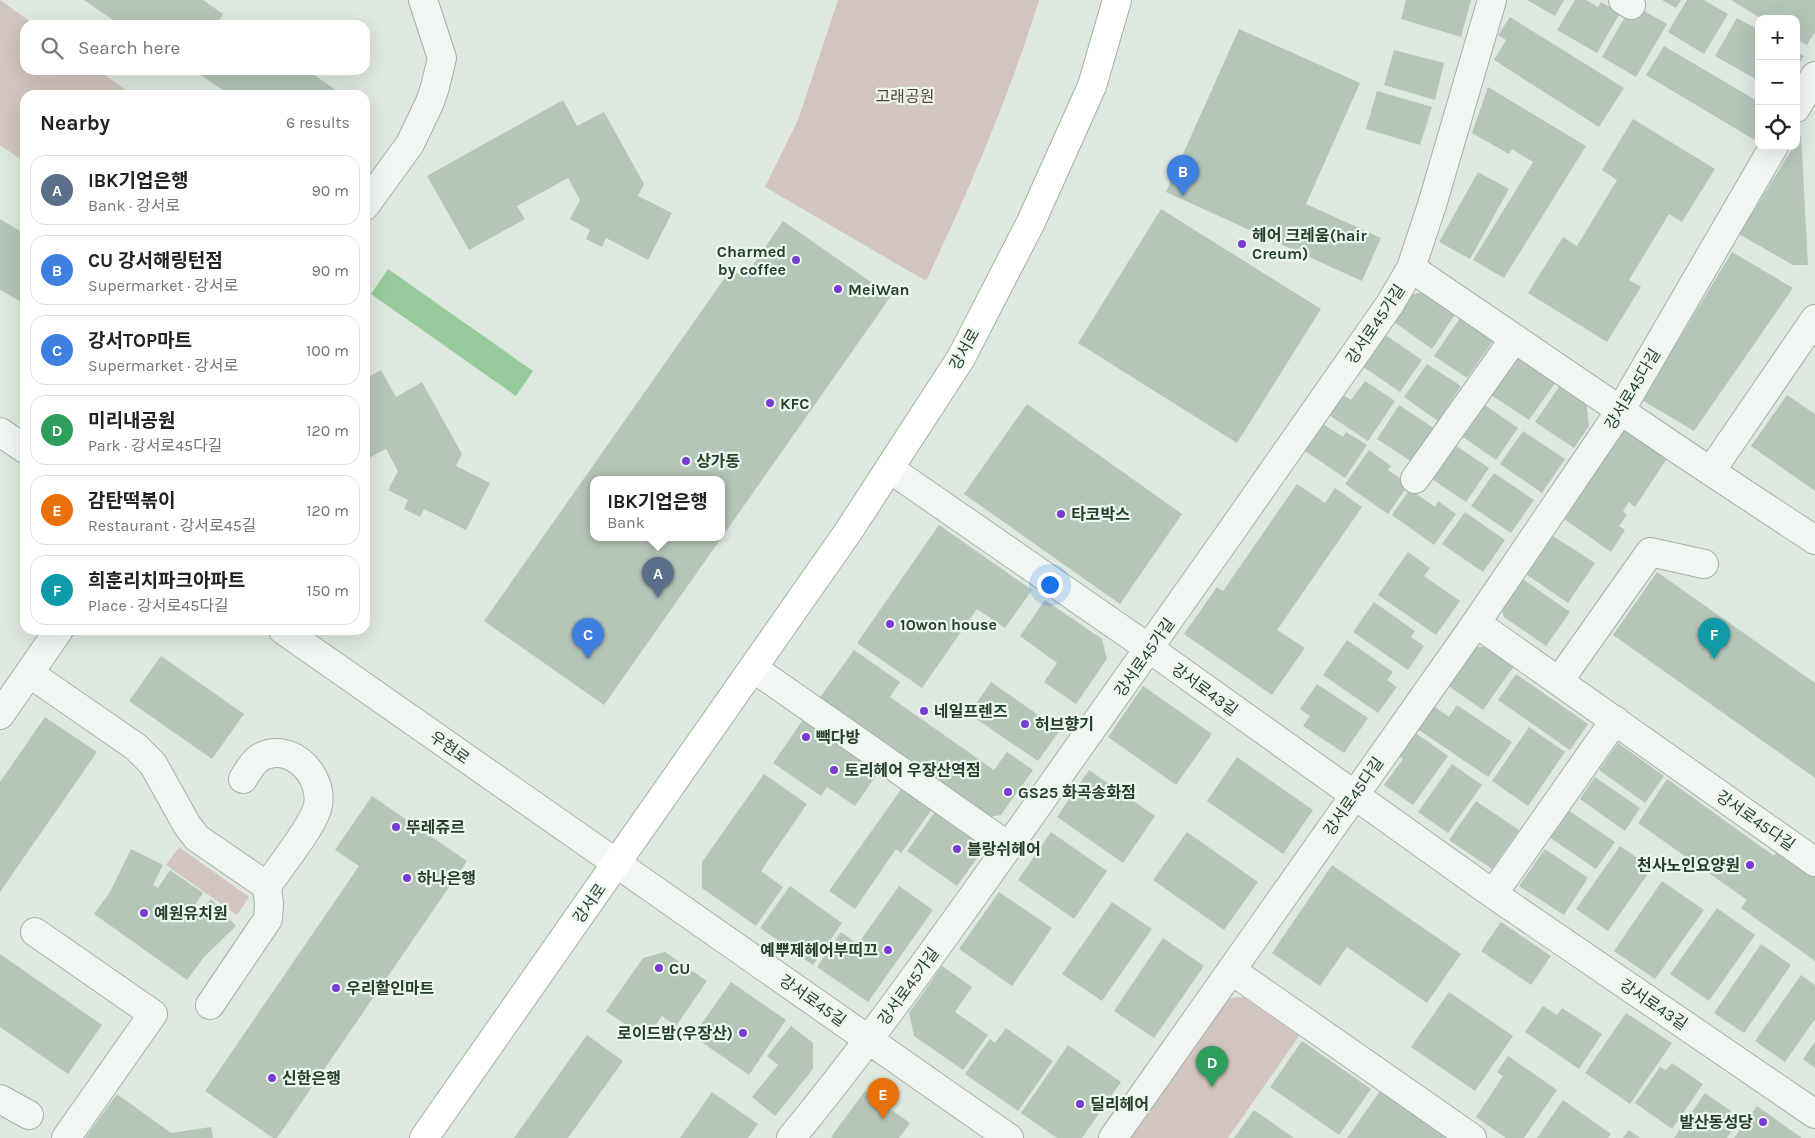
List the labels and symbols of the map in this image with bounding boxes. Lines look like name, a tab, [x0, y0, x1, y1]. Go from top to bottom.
park label: 고래공원	[876, 87, 934, 106]
pin: B	[1167, 155, 1199, 196]
place label: 헤어 크레움(hair Creum)	[1252, 226, 1368, 263]
marker: 헤어 크레움(hair Creum)	[1236, 238, 1248, 250]
place label: Charmed by coffee	[717, 242, 786, 279]
marker: Charmed by coffee	[790, 254, 802, 266]
place label: MeiWan	[848, 280, 910, 299]
street label: 강서로45가길	[1342, 281, 1409, 368]
marker: MeiWan	[832, 283, 844, 295]
street label: 강서로	[945, 325, 984, 373]
street label: 강서로45다길	[1601, 345, 1664, 433]
place label: KFC	[780, 394, 809, 413]
marker: KFC	[764, 397, 776, 409]
place label: 상가동	[696, 452, 740, 471]
marker: 상가동	[680, 455, 692, 467]
place label: 타코박스	[1071, 505, 1130, 524]
marker: 타코박스	[1055, 508, 1067, 520]
pin: A	[642, 557, 674, 598]
your location	[1037, 572, 1063, 598]
street label: 강서로45가길	[1110, 614, 1178, 700]
place label: 10won house	[900, 615, 997, 634]
pin: C	[572, 618, 604, 659]
marker: 10won house	[884, 618, 896, 630]
pin: F	[1698, 618, 1730, 659]
street label: 강서로43길	[1168, 659, 1242, 720]
place label: 네일프렌즈	[934, 702, 1008, 721]
marker: 네일프렌즈	[918, 705, 930, 717]
place label: 허브향기	[1035, 715, 1094, 734]
marker: 허브향기	[1019, 718, 1031, 730]
street label: 우현로	[426, 727, 473, 768]
place label: 빽다방	[816, 728, 860, 747]
marker: 빽다방	[800, 731, 812, 743]
street label: 강서로45다길	[1319, 753, 1387, 839]
place label: 토리헤어 우장산역점	[844, 761, 981, 780]
marker: 토리헤어 우장산역점	[828, 764, 840, 776]
place label: GS25 화곡송화점	[1018, 783, 1136, 802]
marker: GS25 화곡송화점	[1002, 786, 1014, 798]
street label: 강서로45다길	[1713, 786, 1799, 854]
place label: 뚜레쥬르	[406, 818, 465, 837]
marker: 뚜레쥬르	[390, 821, 402, 833]
place label: 블랑쉬헤어	[967, 840, 1041, 859]
marker: 블랑쉬헤어	[951, 843, 963, 855]
place label: 천사노인요양원	[1637, 856, 1740, 875]
marker: 천사노인요양원	[1744, 859, 1756, 871]
place label: 하나은행	[417, 869, 476, 888]
marker: 하나은행	[401, 872, 413, 884]
street label: 강서로	[569, 880, 610, 927]
place label: 예원유치원	[154, 904, 228, 923]
marker: 예원유치원	[138, 907, 150, 919]
place label: 예뿌제헤어부띠끄	[760, 941, 878, 960]
street label: 강서로45가길	[874, 944, 943, 1029]
marker: 예뿌제헤어부띠끄	[882, 944, 894, 956]
place label: CU	[669, 959, 690, 978]
marker: CU	[653, 962, 665, 974]
street label: 강서로45길	[776, 971, 850, 1030]
street label: 강서로43길	[1616, 975, 1691, 1034]
place label: 우리할인마트	[346, 979, 435, 998]
marker: 우리할인마트	[330, 982, 342, 994]
place label: 로이드밤(우장산)	[617, 1024, 733, 1043]
marker: 로이드밤(우장산)	[737, 1027, 749, 1039]
pin: D	[1196, 1046, 1228, 1087]
place label: 신한은행	[282, 1069, 341, 1088]
marker: 신한은행	[266, 1072, 278, 1084]
pin: E	[867, 1078, 899, 1119]
place label: 딜리헤어	[1090, 1095, 1149, 1114]
marker: 딜리헤어	[1074, 1098, 1086, 1110]
place label: 발산동성당	[1679, 1113, 1753, 1132]
marker: 발산동성당	[1757, 1116, 1769, 1128]

